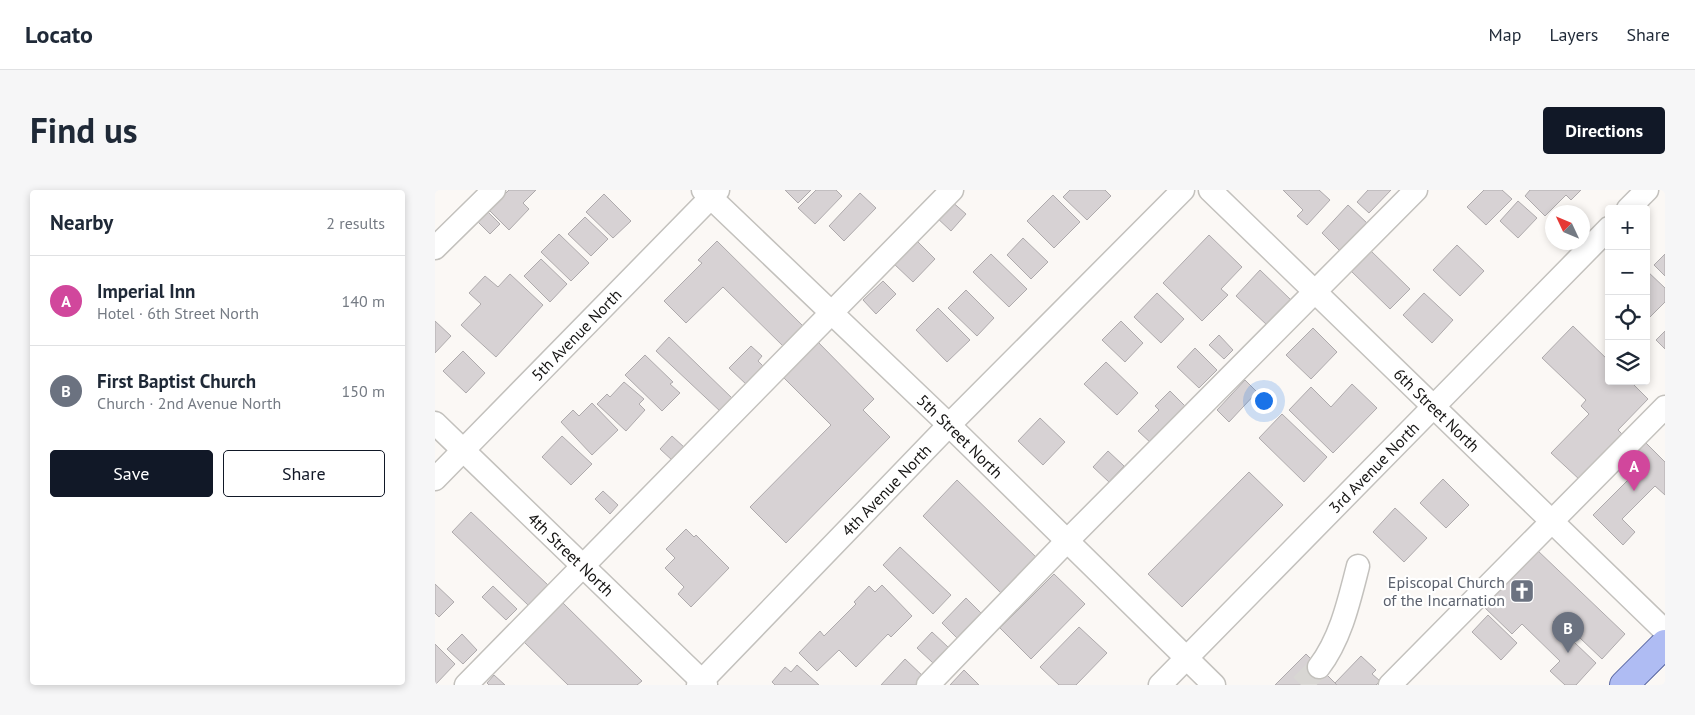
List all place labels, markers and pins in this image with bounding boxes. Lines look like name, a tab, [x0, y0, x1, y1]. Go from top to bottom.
pin: A	[1618, 450, 1650, 491]
place label: Episcopal Church of the Incarnation	[1383, 572, 1505, 610]
church icon: Episcopal Church of the Incarnation	[1509, 578, 1535, 604]
pin: B	[1552, 612, 1584, 653]

